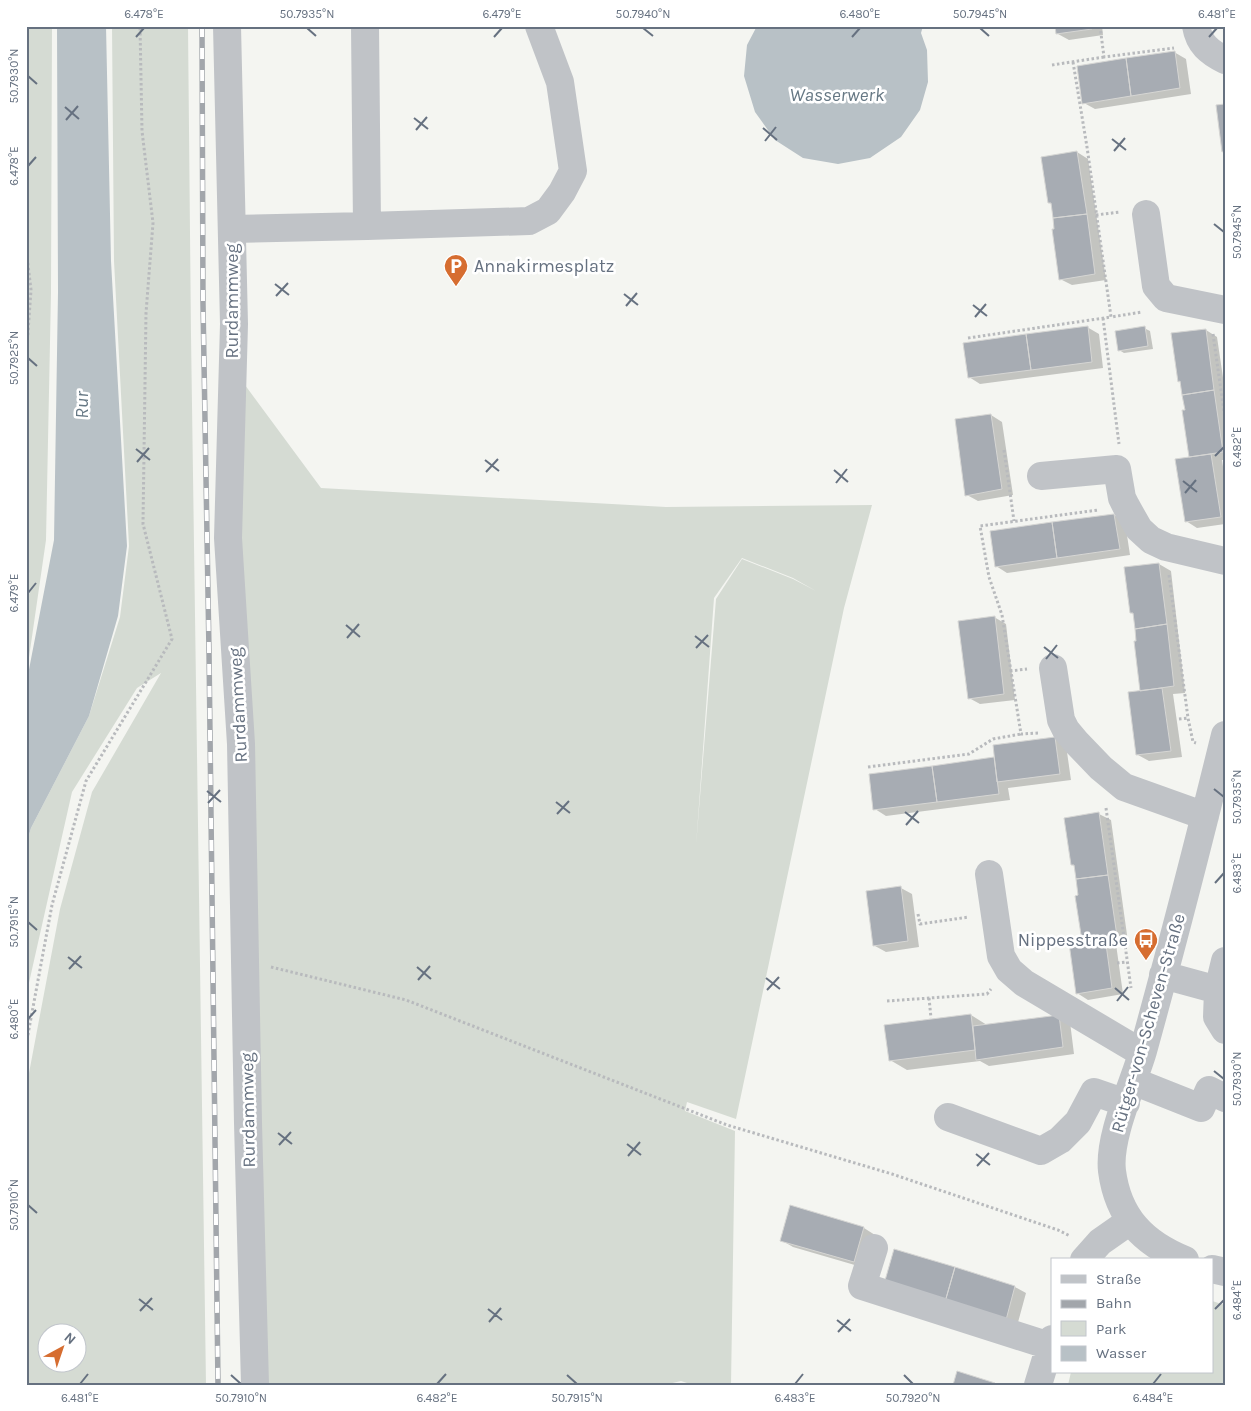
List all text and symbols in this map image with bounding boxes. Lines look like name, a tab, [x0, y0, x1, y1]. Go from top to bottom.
text: 6.478°E	[124, 7, 164, 21]
text: 50.7935°N	[280, 7, 334, 21]
text: 6.479°E	[482, 7, 522, 21]
text: 50.7940°N	[616, 7, 670, 21]
text: 6.480°E	[839, 7, 881, 21]
text: 50.7945°N	[953, 7, 1007, 21]
text: 6.481°E	[1198, 7, 1236, 21]
text: 50.7930°N	[7, 48, 21, 104]
water label: Wasserwerk	[790, 84, 885, 106]
text: 6.478°E	[7, 146, 21, 186]
text: 50.7945°N	[1230, 205, 1244, 259]
street label: Rurdammweg	[221, 243, 243, 359]
parking icon: Annakirmesplatz	[443, 253, 469, 287]
place label: Annakirmesplatz	[474, 255, 614, 277]
text: 50.7925°N	[7, 331, 21, 385]
water label: Rur	[71, 390, 93, 419]
text: 6.482°E	[1230, 427, 1244, 467]
text: 6.479°E	[7, 573, 21, 613]
street label: Rurdammweg	[224, 647, 252, 763]
text: 50.7935°N	[1230, 770, 1244, 824]
text: 6.483°E	[1230, 852, 1244, 894]
text: 50.7915°N	[7, 896, 21, 948]
street label: Rütger-von-Scheven-Straße	[1106, 911, 1190, 1135]
bus stop icon: Nippesstraße	[1133, 927, 1159, 961]
place label: Nippesstraße	[1018, 929, 1128, 951]
text: 6.480°E	[7, 998, 21, 1040]
text: 50.7930°N	[1230, 1051, 1244, 1107]
street label: Rurdammweg	[236, 1052, 260, 1168]
text: 50.7910°N	[7, 1179, 21, 1231]
legend	[1051, 1258, 1214, 1374]
text: Straße	[1096, 1270, 1141, 1288]
text: 6.484°E	[1230, 1280, 1244, 1320]
text: Bahn	[1096, 1294, 1132, 1312]
text: Park	[1096, 1320, 1126, 1338]
north arrow	[38, 1324, 88, 1374]
text: N	[61, 1329, 79, 1348]
text: Wasser	[1096, 1344, 1147, 1362]
text: 6.481°E	[61, 1391, 99, 1405]
text: 50.7910°N	[215, 1391, 267, 1405]
text: 6.482°E	[417, 1391, 457, 1405]
text: 50.7915°N	[551, 1391, 603, 1405]
text: 6.483°E	[774, 1391, 816, 1405]
text: 50.7920°N	[885, 1391, 941, 1405]
text: 6.484°E	[1133, 1391, 1173, 1405]

